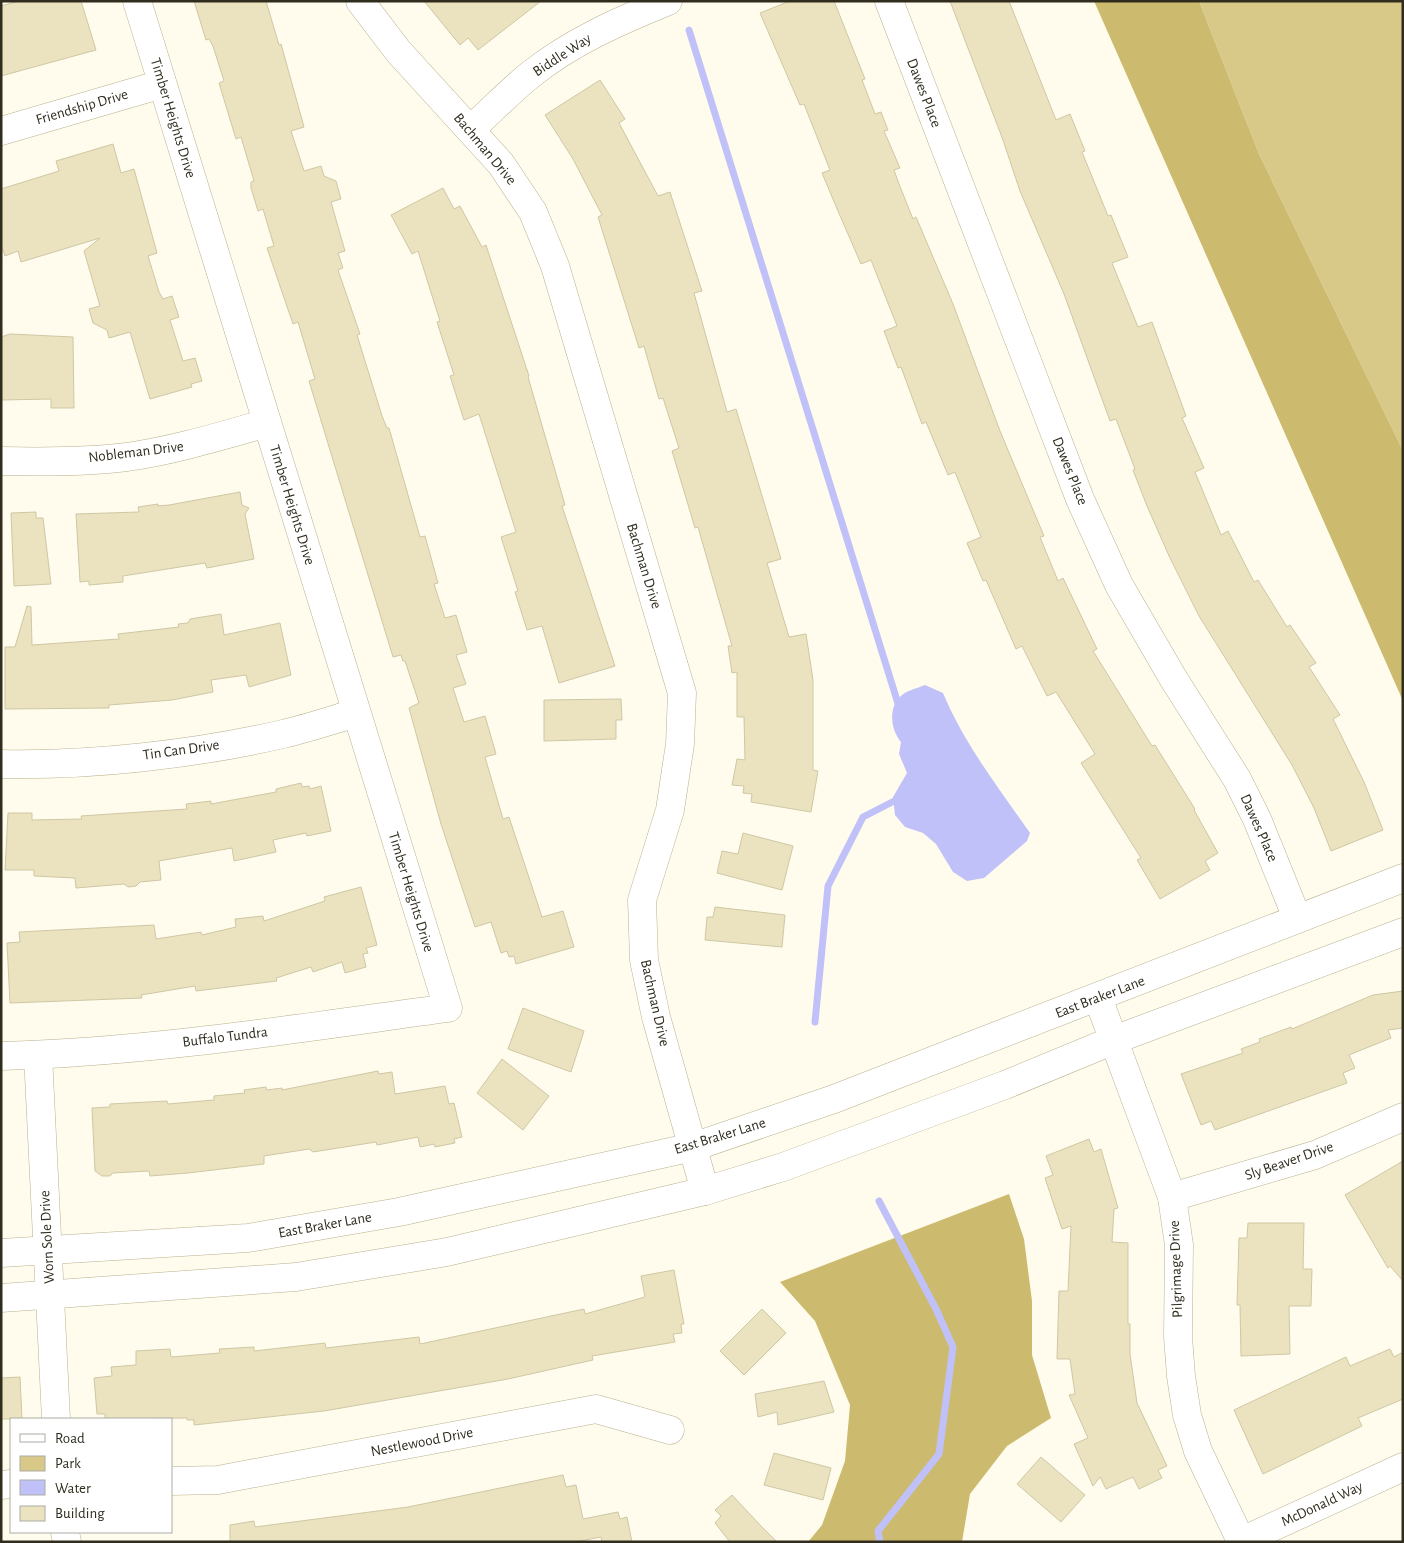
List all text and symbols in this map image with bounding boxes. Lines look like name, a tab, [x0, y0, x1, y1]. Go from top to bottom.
street label: Biddle Way	[530, 30, 594, 79]
street label: Timber Heights Drive	[148, 56, 198, 180]
street label: Dawes Place	[904, 57, 944, 130]
street label: Friendship Drive	[34, 87, 130, 127]
street label: Bachman Drive	[451, 110, 519, 188]
street label: Dawes Place	[1049, 435, 1091, 507]
street label: Nobleman Drive	[88, 439, 185, 465]
street label: Timber Heights Drive	[267, 443, 317, 567]
street label: Bachman Drive	[624, 521, 664, 611]
street label: Tin Can Drive	[142, 737, 220, 763]
street label: Dawes Place	[1237, 792, 1281, 864]
street label: Timber Heights Drive	[386, 830, 436, 954]
street label: Bachman Drive	[638, 958, 672, 1048]
street label: East Braker Lane	[1053, 973, 1147, 1021]
street label: Buffalo Tundra	[181, 1024, 269, 1050]
street label: East Braker Lane	[673, 1115, 768, 1157]
street label: Sly Beaver Drive	[1243, 1139, 1335, 1183]
street label: Worn Sole Drive	[37, 1190, 57, 1284]
street label: East Braker Lane	[277, 1209, 373, 1241]
street label: Pilgrimage Drive	[1167, 1220, 1185, 1318]
legend	[10, 1418, 172, 1533]
street label: Nestlewood Drive	[370, 1425, 474, 1459]
text: Road	[55, 1431, 85, 1446]
text: Park	[55, 1456, 81, 1471]
street label: McDonald Way	[1279, 1478, 1366, 1529]
text: Water	[55, 1481, 91, 1496]
text: Building	[55, 1506, 105, 1521]

